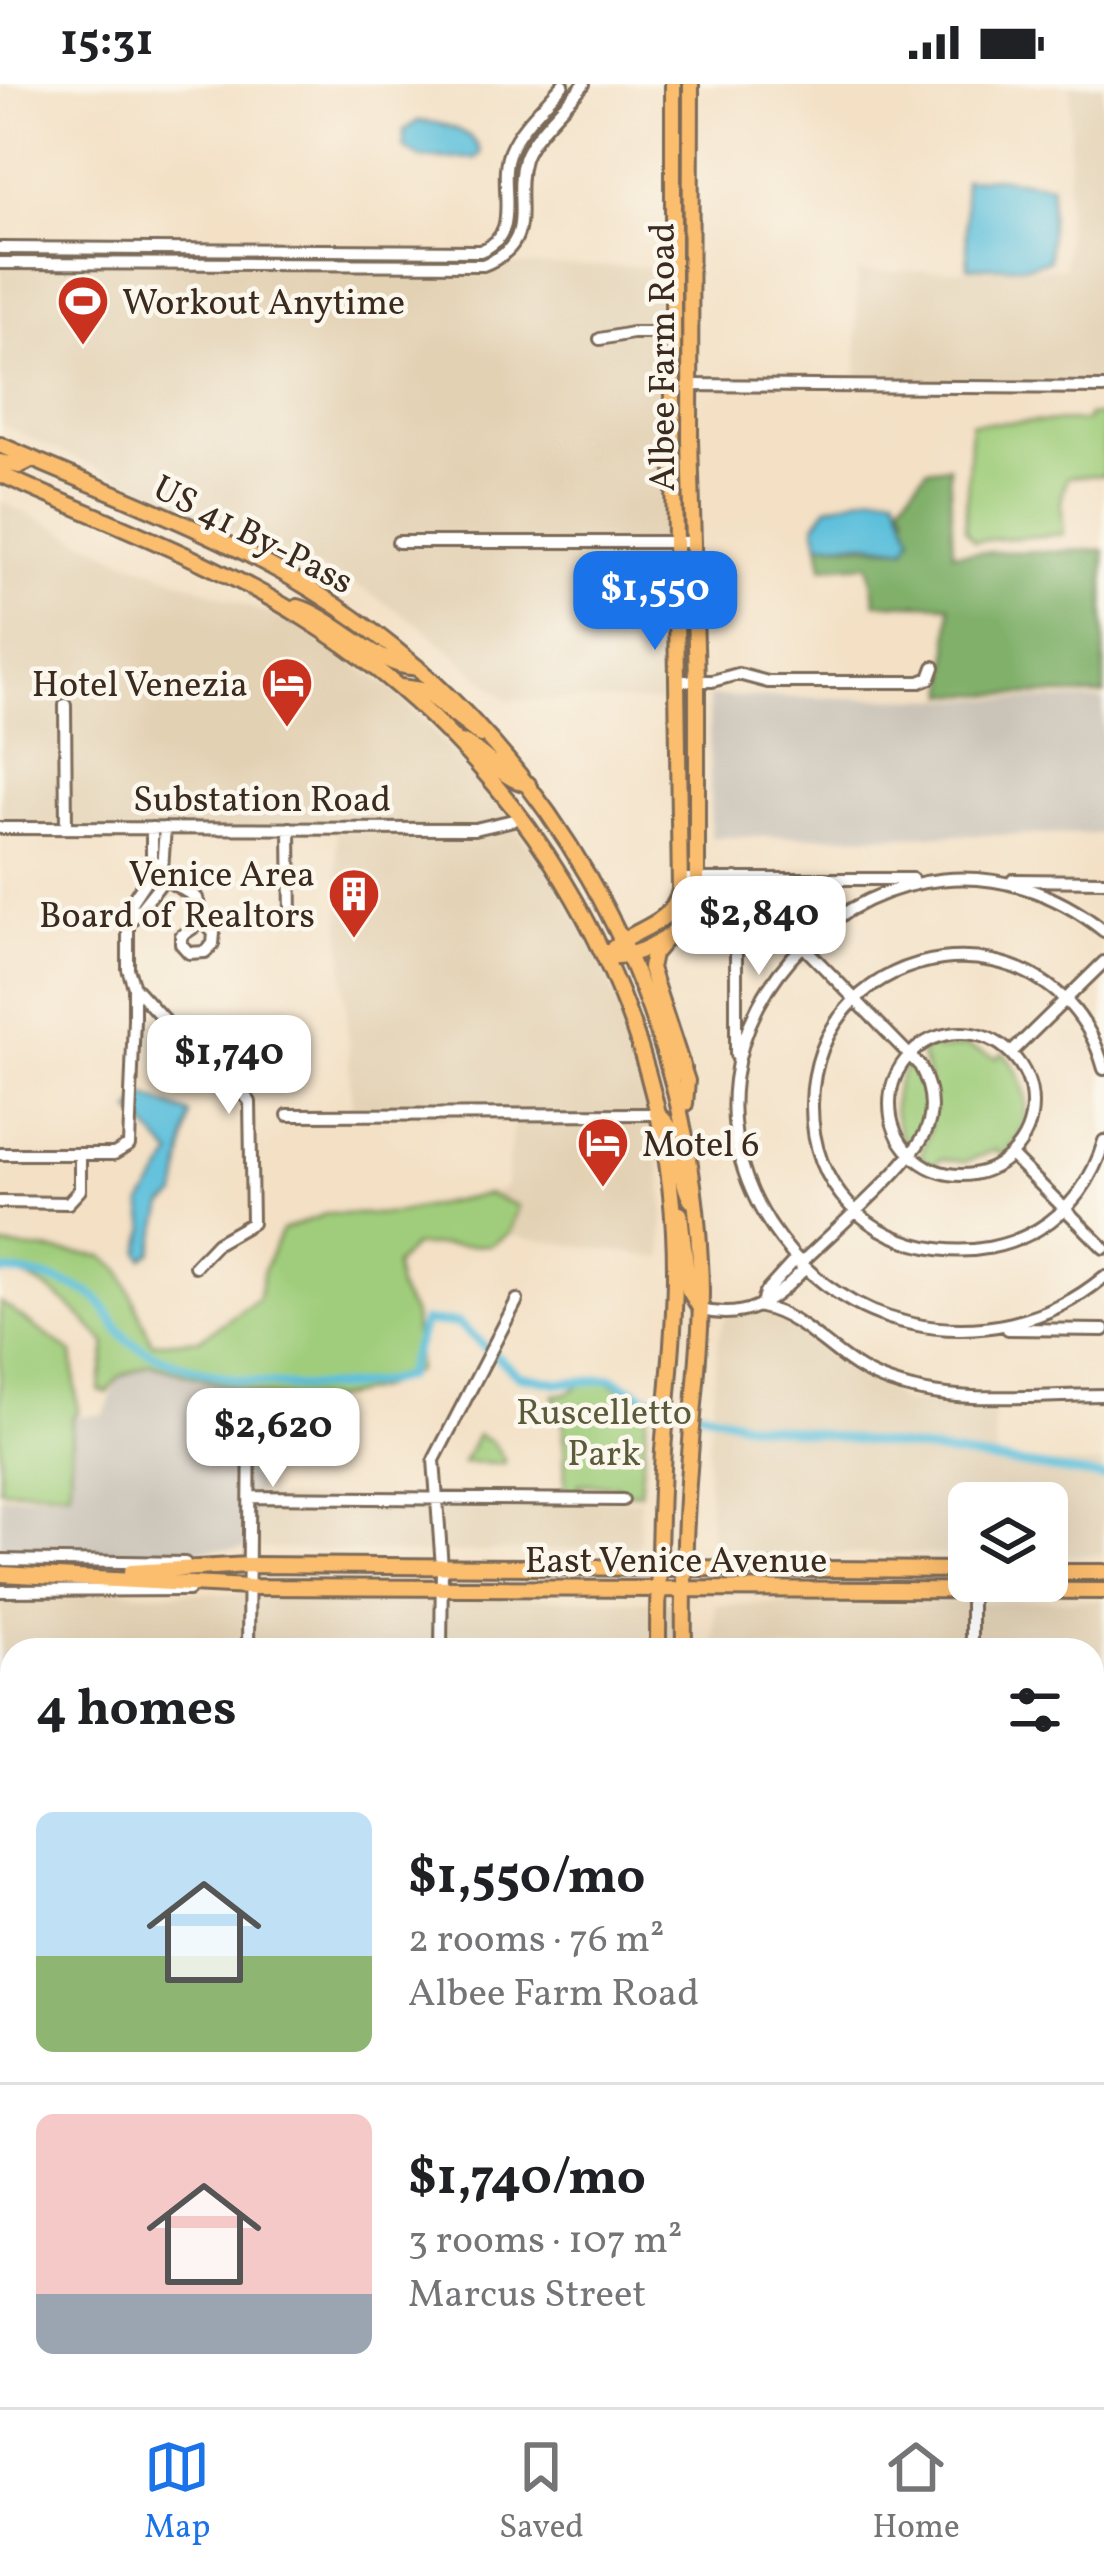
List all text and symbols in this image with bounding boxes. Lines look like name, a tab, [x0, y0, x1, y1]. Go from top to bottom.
text: 15:31	[60, 11, 154, 74]
street label: Albee Farm Road	[640, 223, 690, 491]
sports icon: Workout Anytime	[55, 273, 111, 347]
place label: Workout Anytime	[122, 280, 405, 330]
street label: US 41 By-Pass	[143, 465, 361, 608]
pin: $1,550	[557, 551, 753, 653]
text: $1,550	[600, 563, 710, 617]
hotel icon: Hotel Venezia	[259, 655, 315, 729]
place label: Hotel Venezia	[32, 662, 248, 712]
street label: Substation Road	[133, 777, 391, 827]
place label: Venice Area Board of Realtors	[39, 852, 315, 943]
building icon: Venice Area Board of Realtors	[326, 866, 382, 940]
pin: $2,840	[661, 876, 857, 978]
text: $2,840	[699, 888, 819, 942]
pin: $1,740	[131, 1015, 327, 1117]
text: $1,740	[174, 1027, 284, 1081]
hotel icon: Motel 6	[575, 1115, 631, 1189]
place label: Motel 6	[642, 1122, 759, 1172]
pin: $2,620	[175, 1388, 371, 1490]
park label: Ruscelletto Park	[516, 1390, 692, 1481]
text: $2,620	[214, 1400, 332, 1454]
map controls	[948, 1482, 1068, 1602]
button: layers	[948, 1482, 1068, 1602]
street label: East Venice Avenue	[525, 1538, 827, 1588]
text: 4 homes	[36, 1675, 237, 1746]
icon: filters	[1002, 1677, 1068, 1743]
text: $1,550/mo	[408, 1843, 645, 1914]
icon: home	[132, 1860, 276, 2004]
text: 2 rooms · 76 m²	[408, 1914, 664, 1968]
text: Albee Farm Road	[408, 1968, 699, 2022]
text: $1,740/mo	[408, 2144, 646, 2215]
icon: home	[132, 2162, 276, 2306]
text: 3 rooms · 107 m²	[408, 2215, 682, 2269]
text: Marcus Street	[408, 2269, 646, 2323]
tab: Map	[144, 2434, 210, 2552]
tab: Saved	[499, 2434, 584, 2552]
tab: Home	[872, 2434, 960, 2552]

